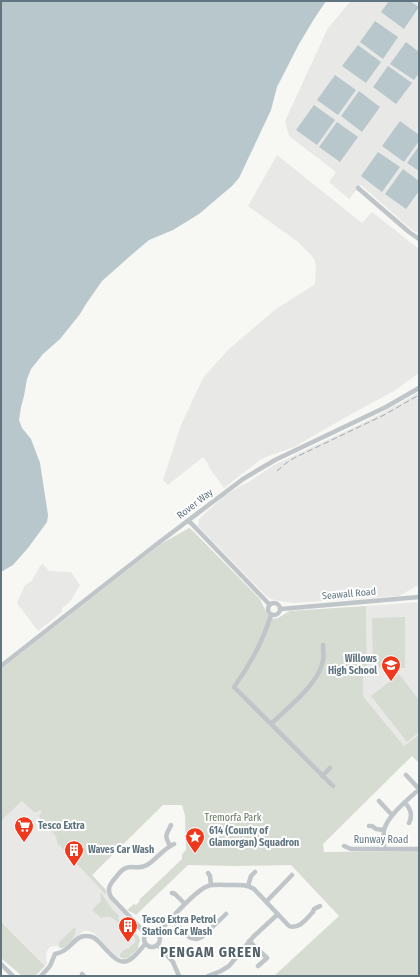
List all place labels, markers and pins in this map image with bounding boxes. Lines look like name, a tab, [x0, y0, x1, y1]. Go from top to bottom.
place label: Willows High School	[328, 653, 378, 677]
school or university icon: Willows High School	[380, 654, 402, 682]
supermarket icon: Tesco Extra	[13, 815, 35, 843]
place label: Tesco Extra	[38, 820, 85, 832]
place label: 614 (County of Glamorgan) Squadron	[209, 824, 299, 849]
place icon: 614 (County of Glamorgan) Squadron	[184, 826, 206, 854]
building icon: Waves Car Wash	[63, 839, 85, 867]
place label: Waves Car Wash	[88, 844, 154, 856]
place label: Tesco Extra Petrol Station Car Wash	[142, 914, 216, 938]
building icon: Tesco Extra Petrol Station Car Wash	[117, 915, 139, 943]

